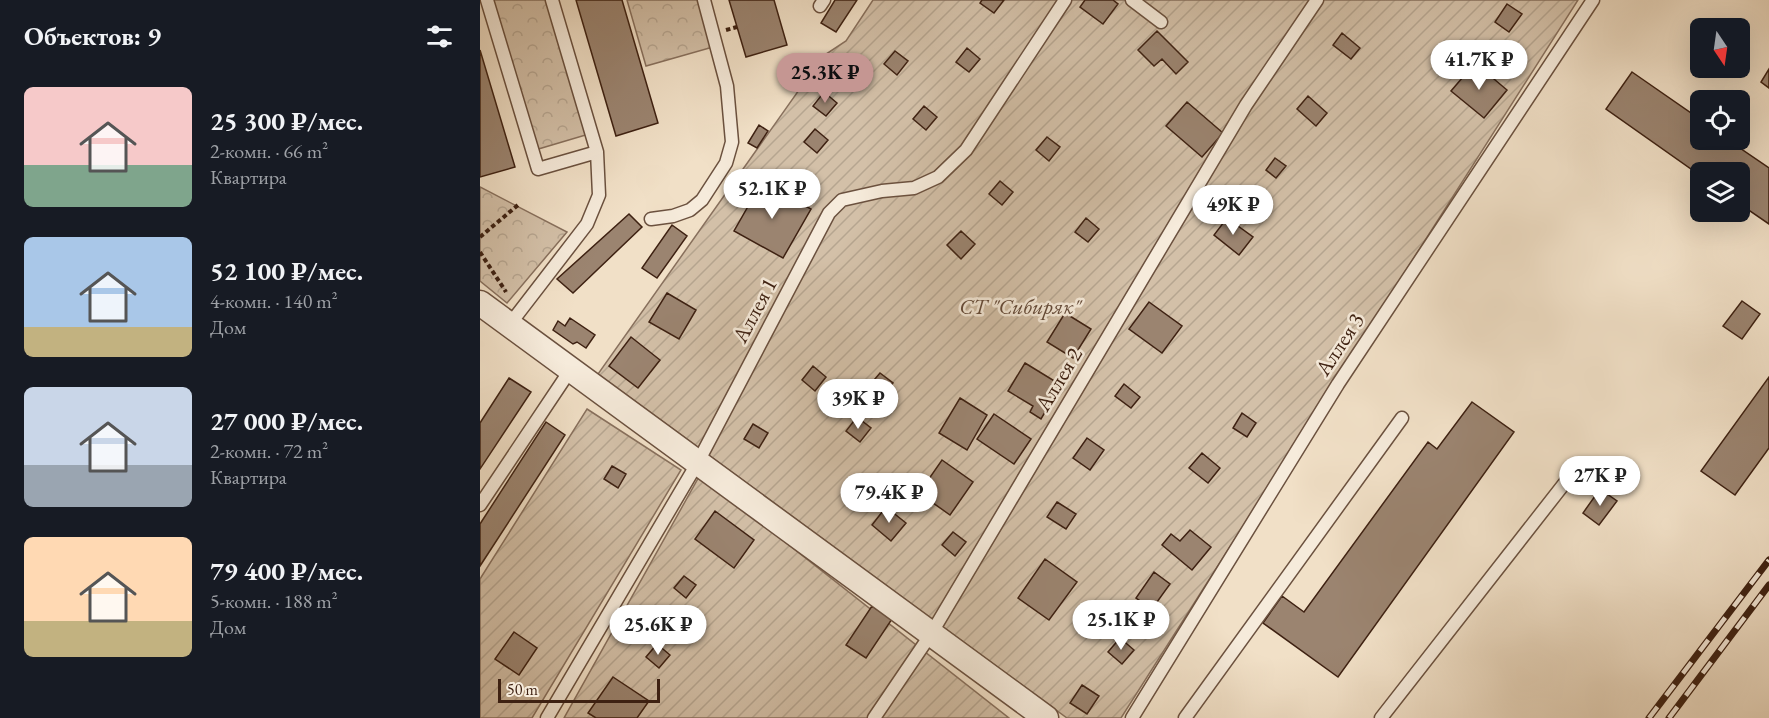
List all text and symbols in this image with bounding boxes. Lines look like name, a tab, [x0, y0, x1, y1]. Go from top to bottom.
north arrow	[1690, 18, 1750, 78]
map controls	[1690, 18, 1750, 222]
text: Объектов: 9	[24, 19, 161, 53]
icon: filters	[423, 20, 456, 53]
pin: 41.7K ₽	[1424, 40, 1534, 91]
text: 41.7K ₽	[1445, 46, 1513, 72]
pin: 25.3K ₽	[770, 53, 880, 104]
text: 25.3K ₽	[791, 59, 859, 85]
button: locate	[1690, 90, 1750, 150]
text: 25 300 ₽/мес.	[210, 104, 363, 138]
icon: home	[72, 111, 144, 183]
text: 2-комн. · 66 m²	[210, 138, 328, 164]
button: layers	[1690, 162, 1750, 222]
text: Квартира	[210, 164, 287, 190]
pin: 52.1K ₽	[717, 169, 827, 220]
text: 52.1K ₽	[738, 175, 806, 201]
pin: 49K ₽	[1191, 185, 1275, 236]
text: 49K ₽	[1206, 191, 1260, 217]
text: 52 100 ₽/мес.	[210, 254, 363, 288]
icon: home	[72, 261, 144, 333]
street label: Аллея 1	[725, 273, 784, 349]
text: 4-комн. · 140 m²	[210, 288, 338, 314]
park label: СТ "Сибиряк"	[959, 292, 1083, 321]
street label: Аллея 3	[1308, 307, 1371, 382]
text: Дом	[210, 314, 246, 340]
street label: Аллея 2	[1028, 342, 1089, 417]
pin: 39K ₽	[816, 379, 900, 430]
text: 39K ₽	[831, 385, 885, 411]
text: 27 000 ₽/мес.	[210, 404, 363, 438]
icon: home	[72, 411, 144, 483]
text: 2-комн. · 72 m²	[210, 438, 328, 464]
pin: 27K ₽	[1558, 456, 1642, 507]
text: 27K ₽	[1573, 462, 1627, 488]
text: Квартира	[210, 464, 287, 490]
pin: 79.4K ₽	[834, 473, 944, 524]
text: 79.4K ₽	[855, 479, 923, 505]
text: 79 400 ₽/мес.	[210, 554, 363, 588]
icon: home	[72, 561, 144, 633]
text: 5-комн. · 188 m²	[210, 588, 338, 614]
pin: 25.1K ₽	[1066, 600, 1176, 651]
pin: 25.6K ₽	[603, 605, 713, 656]
text: 25.1K ₽	[1087, 606, 1155, 632]
text: 25.6K ₽	[624, 611, 692, 637]
text: Дом	[210, 614, 246, 640]
scale bar	[498, 676, 660, 704]
text: 50 m	[507, 679, 538, 700]

